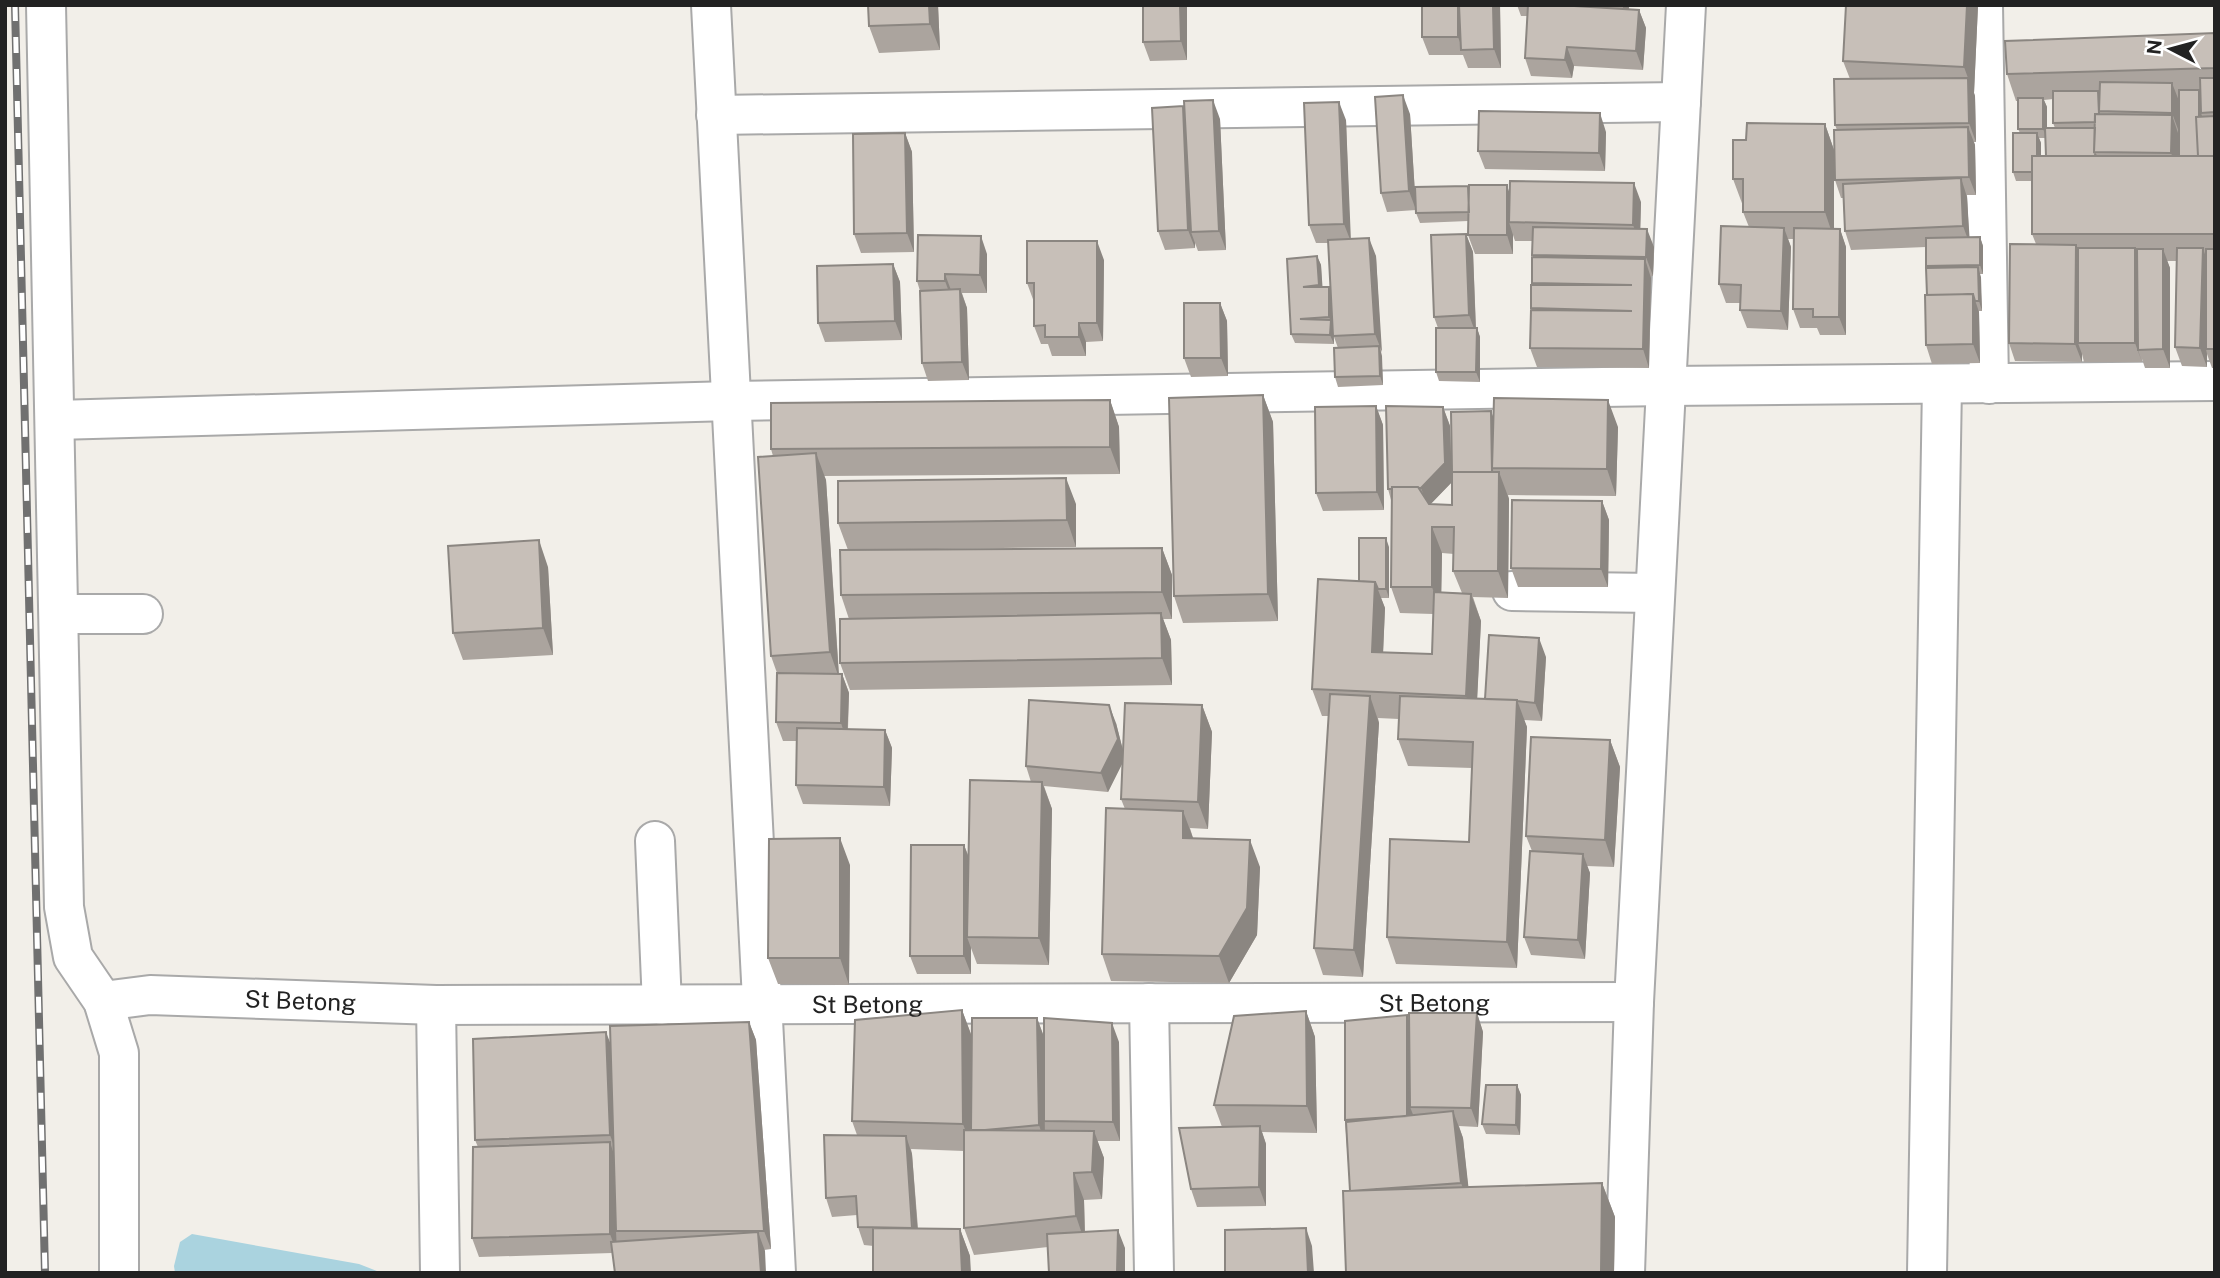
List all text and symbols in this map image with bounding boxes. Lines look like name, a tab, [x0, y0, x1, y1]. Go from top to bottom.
north arrow	[2136, 14, 2206, 84]
text: N	[2142, 39, 2166, 56]
street label: St Betong	[244, 984, 357, 1016]
street label: St Betong	[1379, 988, 1490, 1017]
street label: St Betong	[812, 990, 923, 1018]

